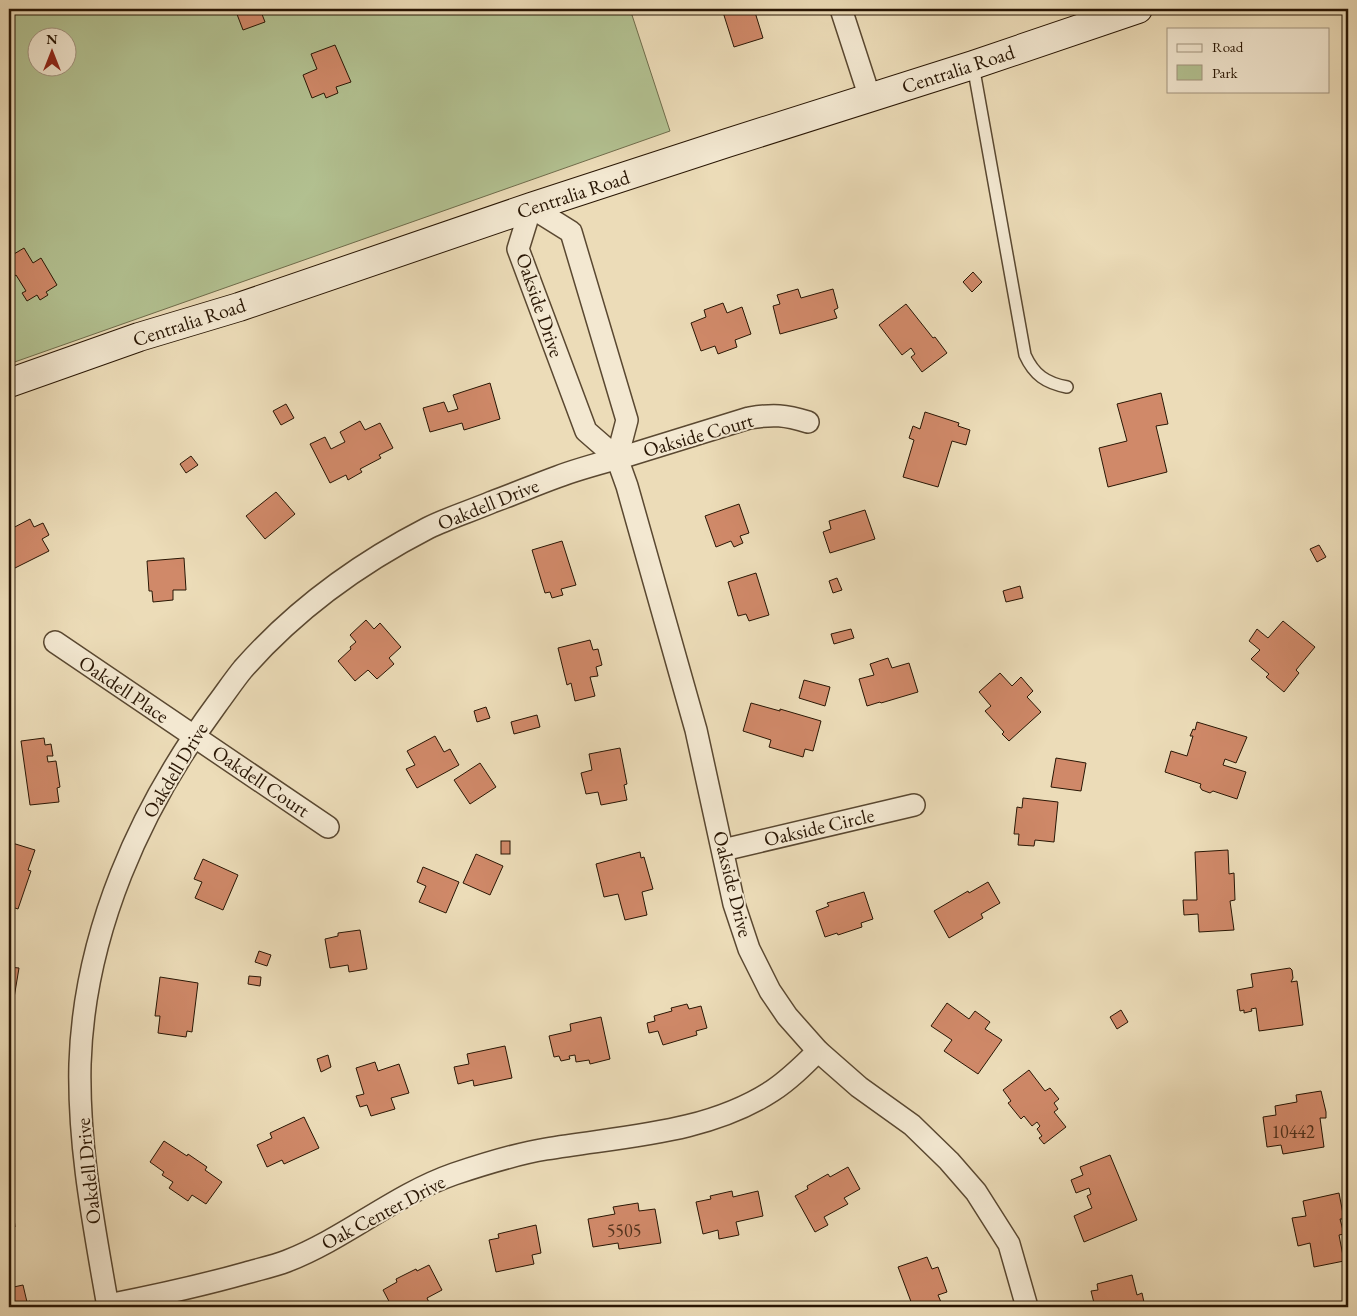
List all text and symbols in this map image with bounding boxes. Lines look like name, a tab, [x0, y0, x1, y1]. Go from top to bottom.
north arrow	[28, 28, 78, 78]
legend	[1167, 28, 1330, 92]
text: N	[46, 30, 58, 48]
text: Road	[1212, 37, 1244, 56]
street label: Centralia Road	[898, 38, 1019, 99]
text: Park	[1212, 63, 1239, 82]
street label: Centralia Road	[513, 163, 634, 224]
street label: Oakside Drive	[510, 249, 570, 361]
street label: Centralia Road	[129, 291, 250, 352]
street label: Oakside Court	[640, 407, 757, 463]
street label: Oakdell Drive	[434, 472, 543, 536]
street label: Oakdell Place	[74, 649, 174, 729]
street label: Oakdell Drive	[136, 717, 214, 823]
street label: Oakdell Court	[207, 739, 315, 823]
street label: Oakside Circle	[761, 802, 877, 852]
street label: Oakside Drive	[707, 828, 759, 940]
street label: Oakdell Drive	[69, 1116, 107, 1226]
house number: 10442	[1271, 1120, 1315, 1143]
street label: Oak Center Drive	[317, 1168, 450, 1256]
house number: 5505	[607, 1219, 641, 1242]

